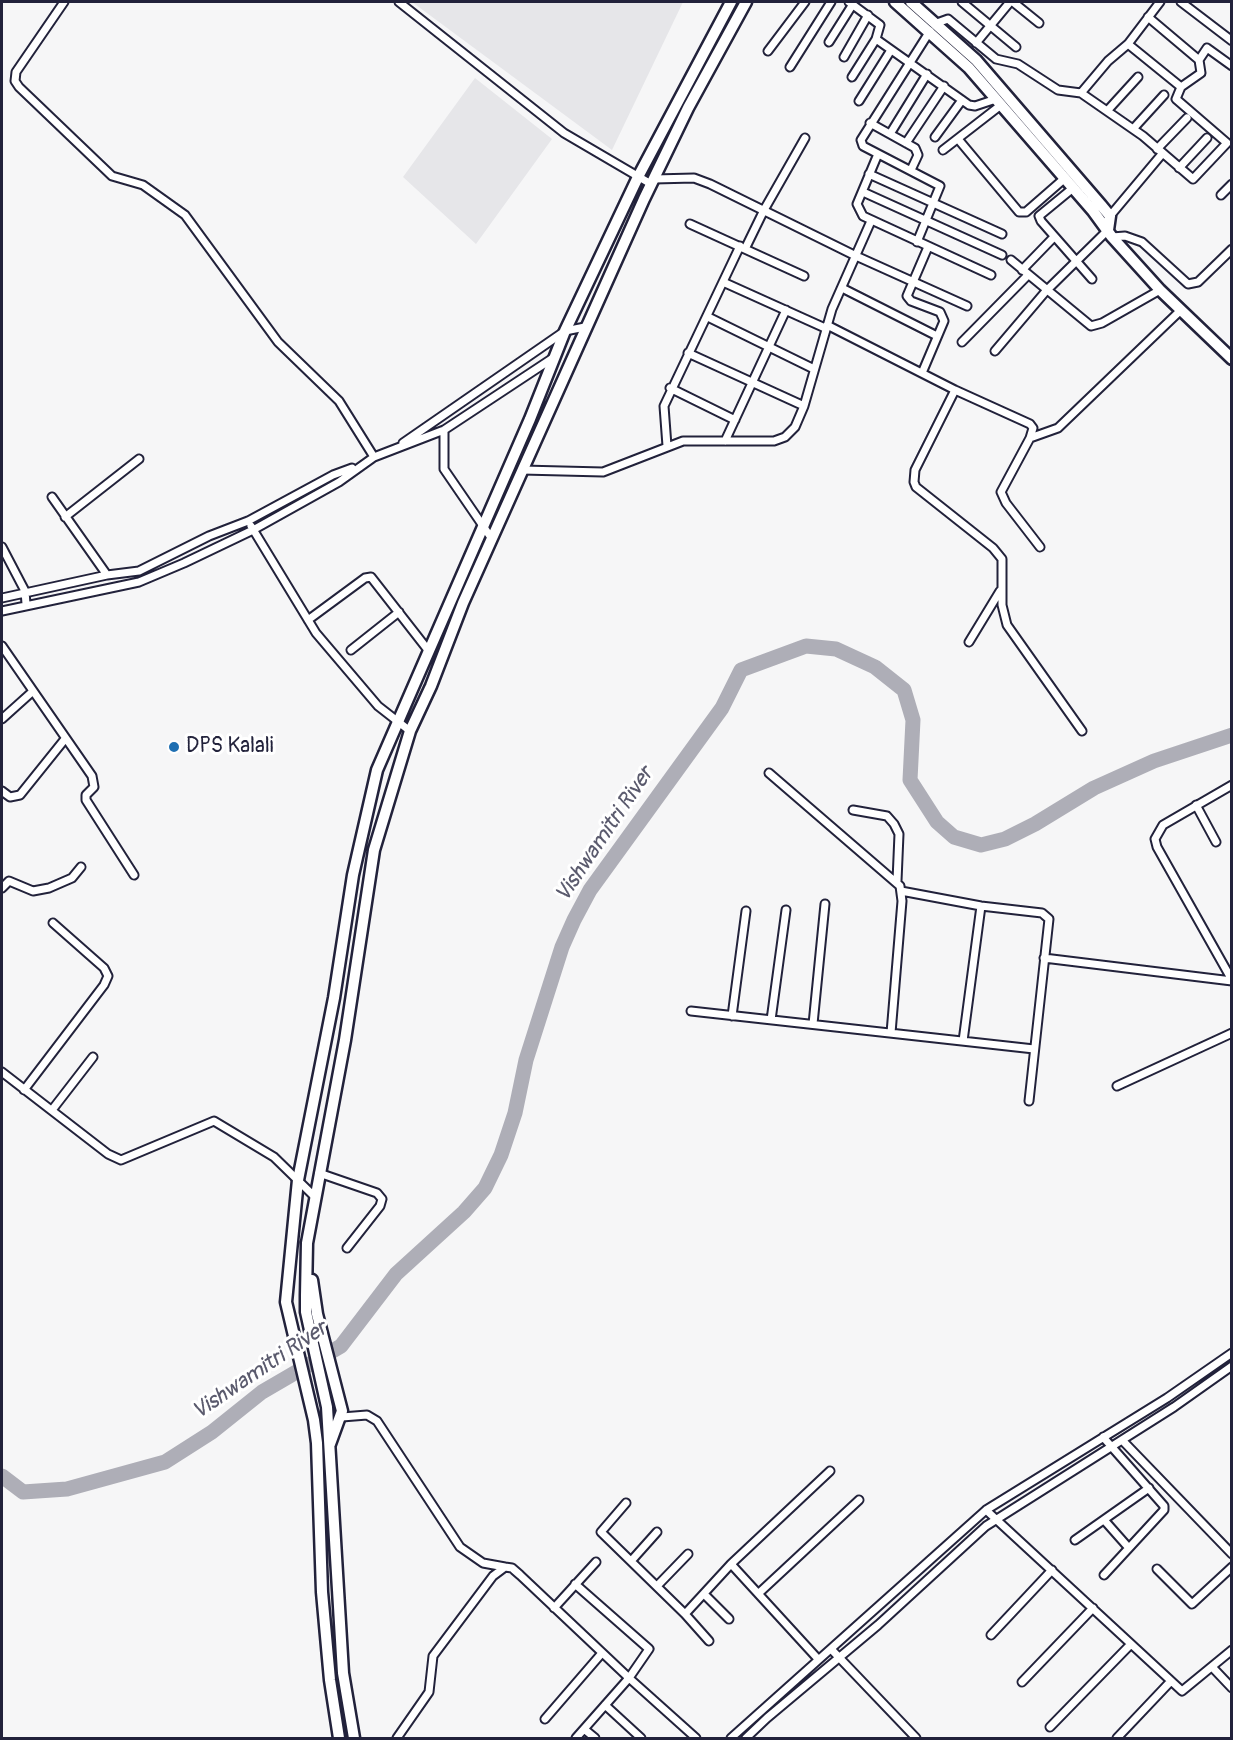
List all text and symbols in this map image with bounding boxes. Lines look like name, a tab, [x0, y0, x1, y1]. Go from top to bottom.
place label: DPS Kalali	[186, 734, 273, 760]
marker: DPS Kalali	[167, 740, 181, 754]
water label: Vishwamitri River	[550, 762, 660, 908]
water label: Vishwamitri River	[187, 1316, 333, 1426]

